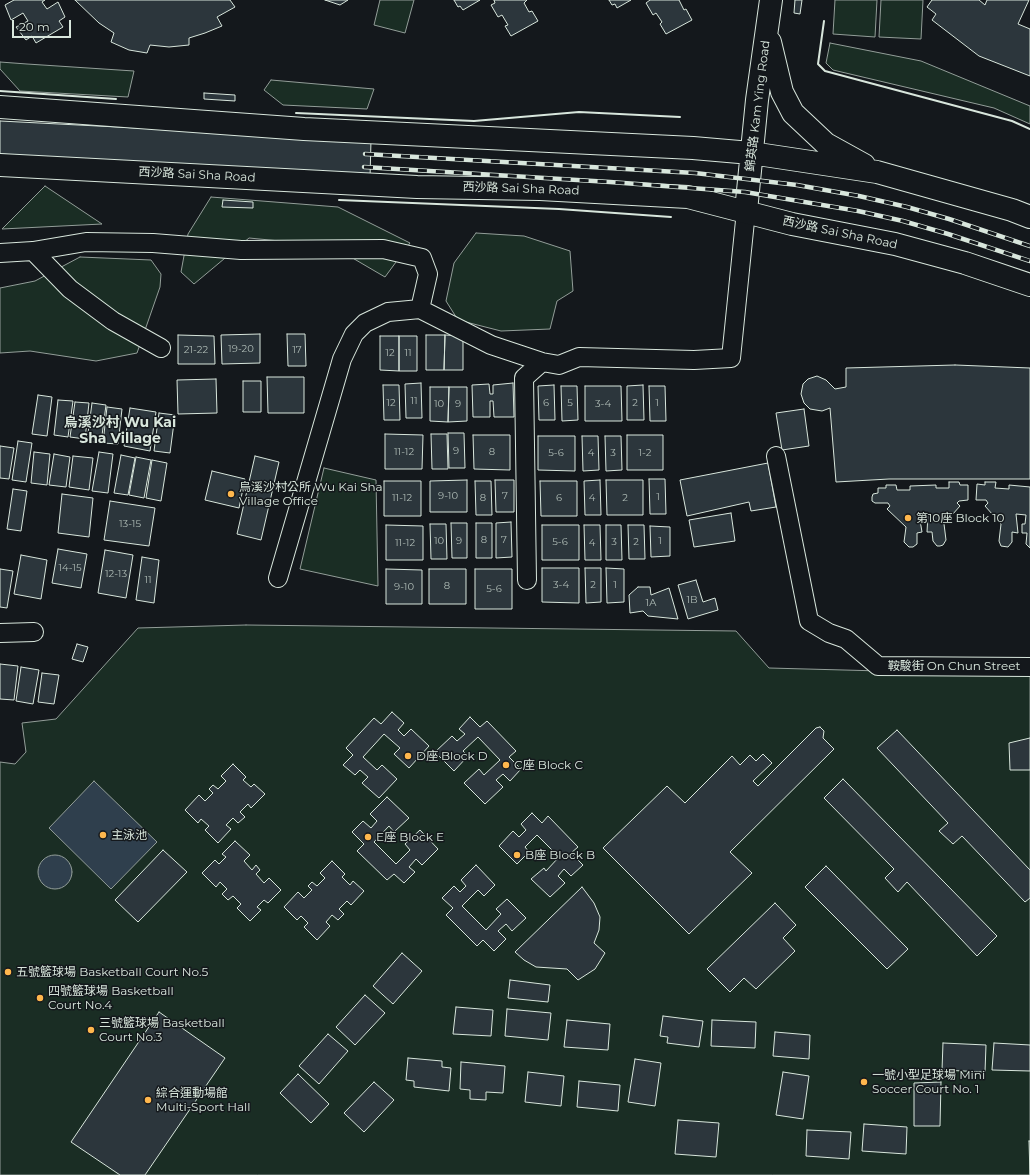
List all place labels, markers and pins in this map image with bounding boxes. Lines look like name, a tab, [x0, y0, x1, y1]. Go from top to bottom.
place label: 烏溪沙村公所 Wu Kai Sha Village Office	[239, 480, 383, 508]
marker: 烏溪沙村公所 Wu Kai Sha Village Office	[226, 489, 236, 499]
place label: 第10座 Block 10	[916, 511, 1004, 525]
marker: 第10座 Block 10	[903, 513, 913, 523]
place label: D座 Block D	[416, 749, 488, 763]
marker: D座 Block D	[403, 751, 413, 761]
place label: C座 Block C	[514, 758, 583, 772]
marker: C座 Block C	[501, 760, 511, 770]
place label: 主泳池	[111, 828, 147, 842]
marker: 主泳池	[98, 830, 108, 840]
place label: E座 Block E	[376, 830, 444, 844]
marker: E座 Block E	[363, 832, 373, 842]
place label: B座 Block B	[525, 848, 595, 862]
marker: B座 Block B	[512, 850, 522, 860]
place label: 五號籃球場 Basketball Court No.5	[16, 965, 208, 979]
marker: 五號籃球場 Basketball Court No.5	[3, 967, 13, 977]
place label: 四號籃球場 Basketball Court No.4	[48, 984, 174, 1012]
marker: 四號籃球場 Basketball Court No.4	[35, 993, 45, 1003]
place label: 三號籃球場 Basketball Court No.3	[99, 1016, 225, 1044]
marker: 三號籃球場 Basketball Court No.3	[86, 1025, 96, 1035]
place label: 一號小型足球場 Mini Soccer Court No. 1	[872, 1068, 985, 1096]
marker: 一號小型足球場 Mini Soccer Court No. 1	[859, 1077, 869, 1087]
place label: 綜合運動場館 Multi-Sport Hall	[156, 1086, 250, 1114]
marker: 綜合運動場館 Multi-Sport Hall	[143, 1095, 153, 1105]

